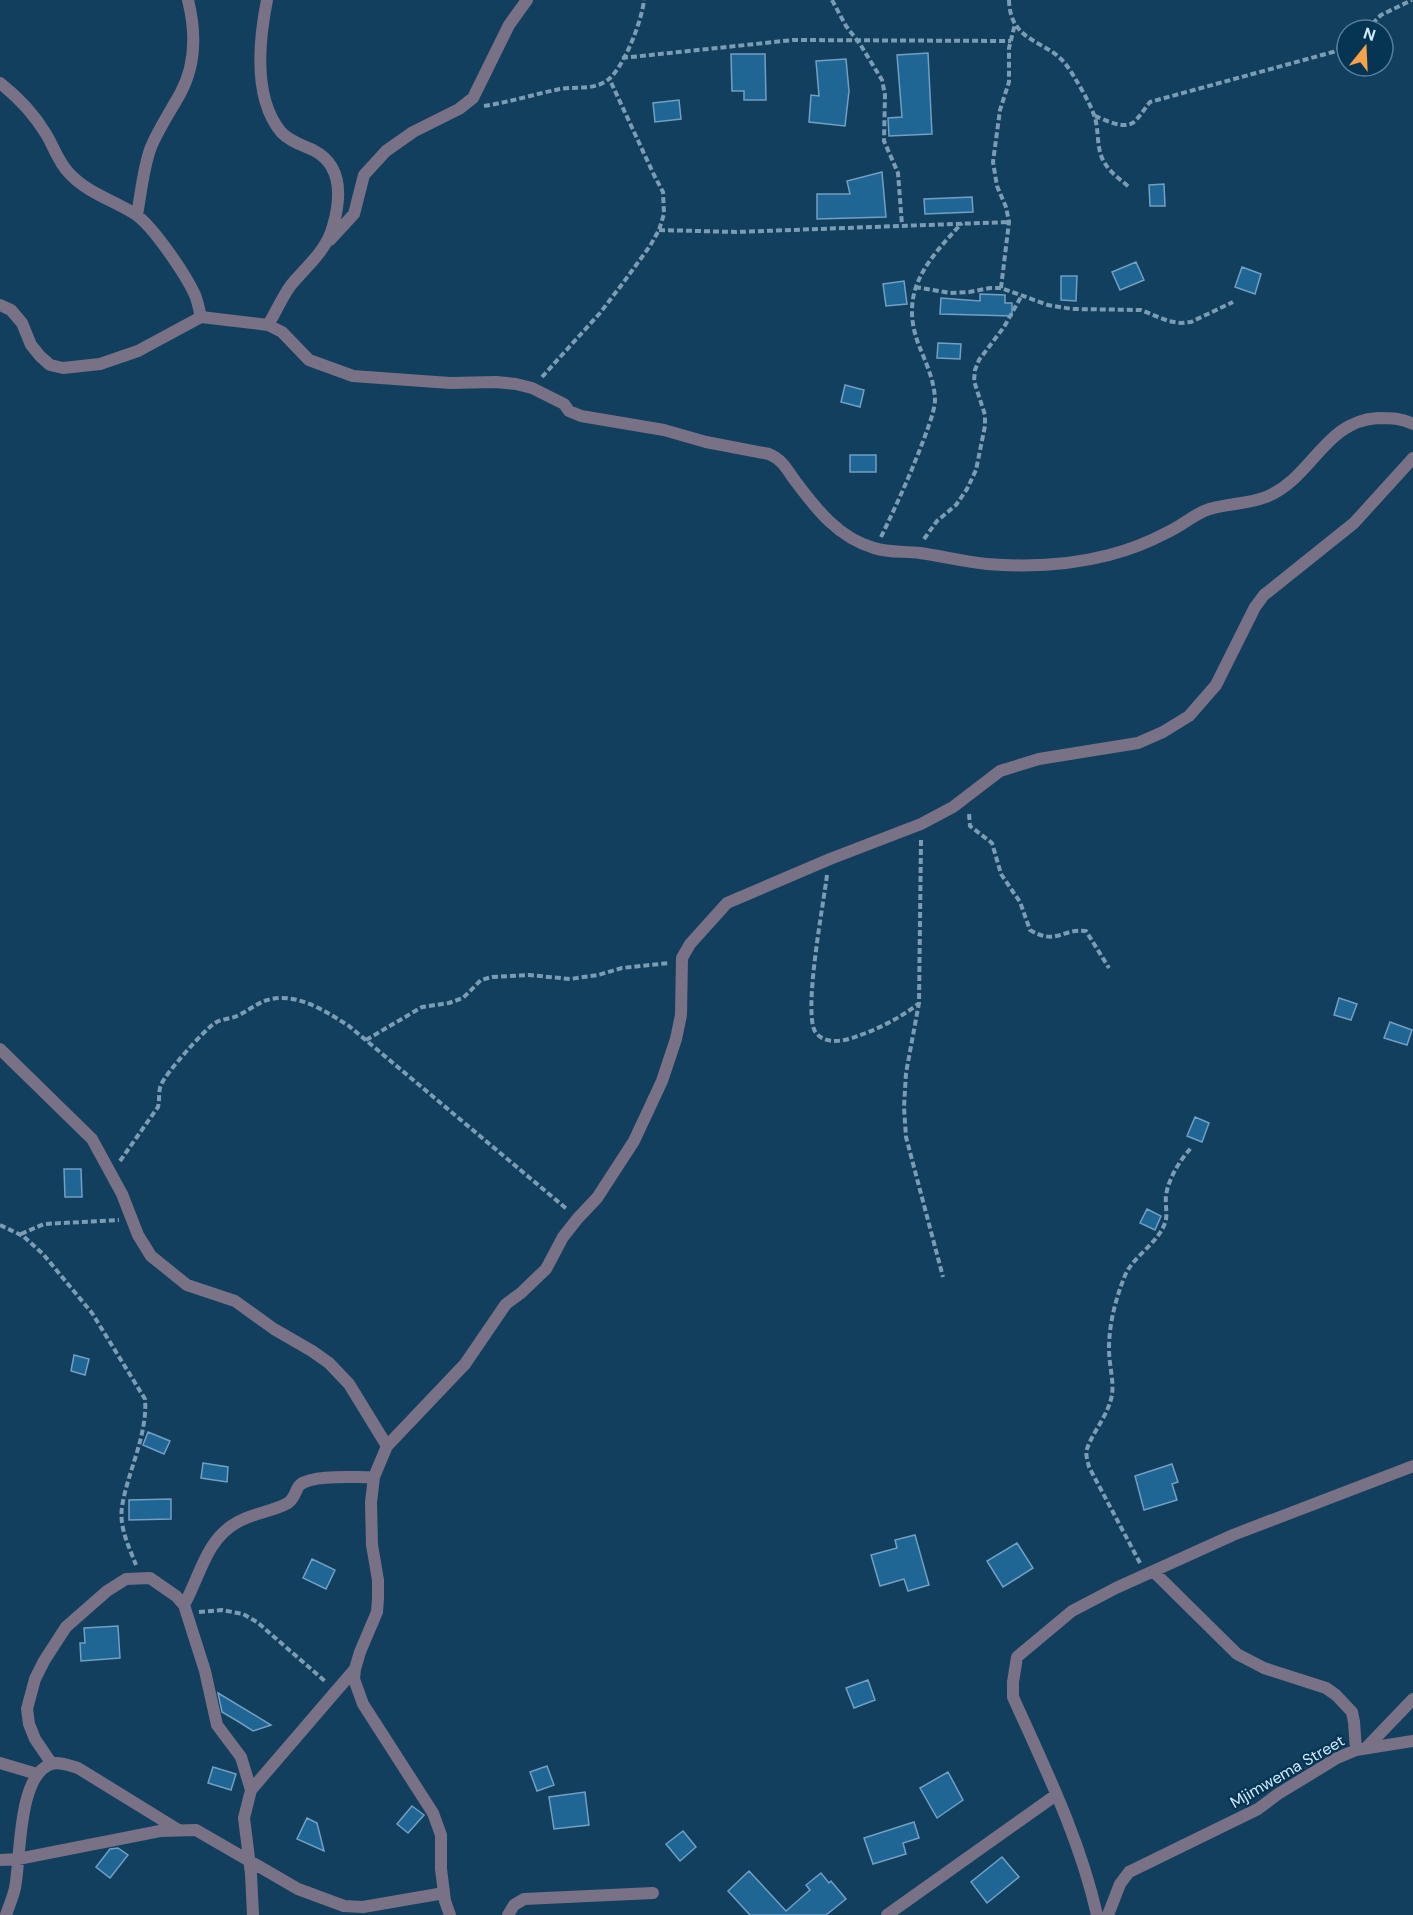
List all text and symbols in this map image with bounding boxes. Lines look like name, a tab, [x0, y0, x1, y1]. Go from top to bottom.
north arrow	[1335, 18, 1395, 78]
text: N	[1361, 22, 1378, 46]
street label: Mjimwema Street	[1226, 1730, 1348, 1813]

